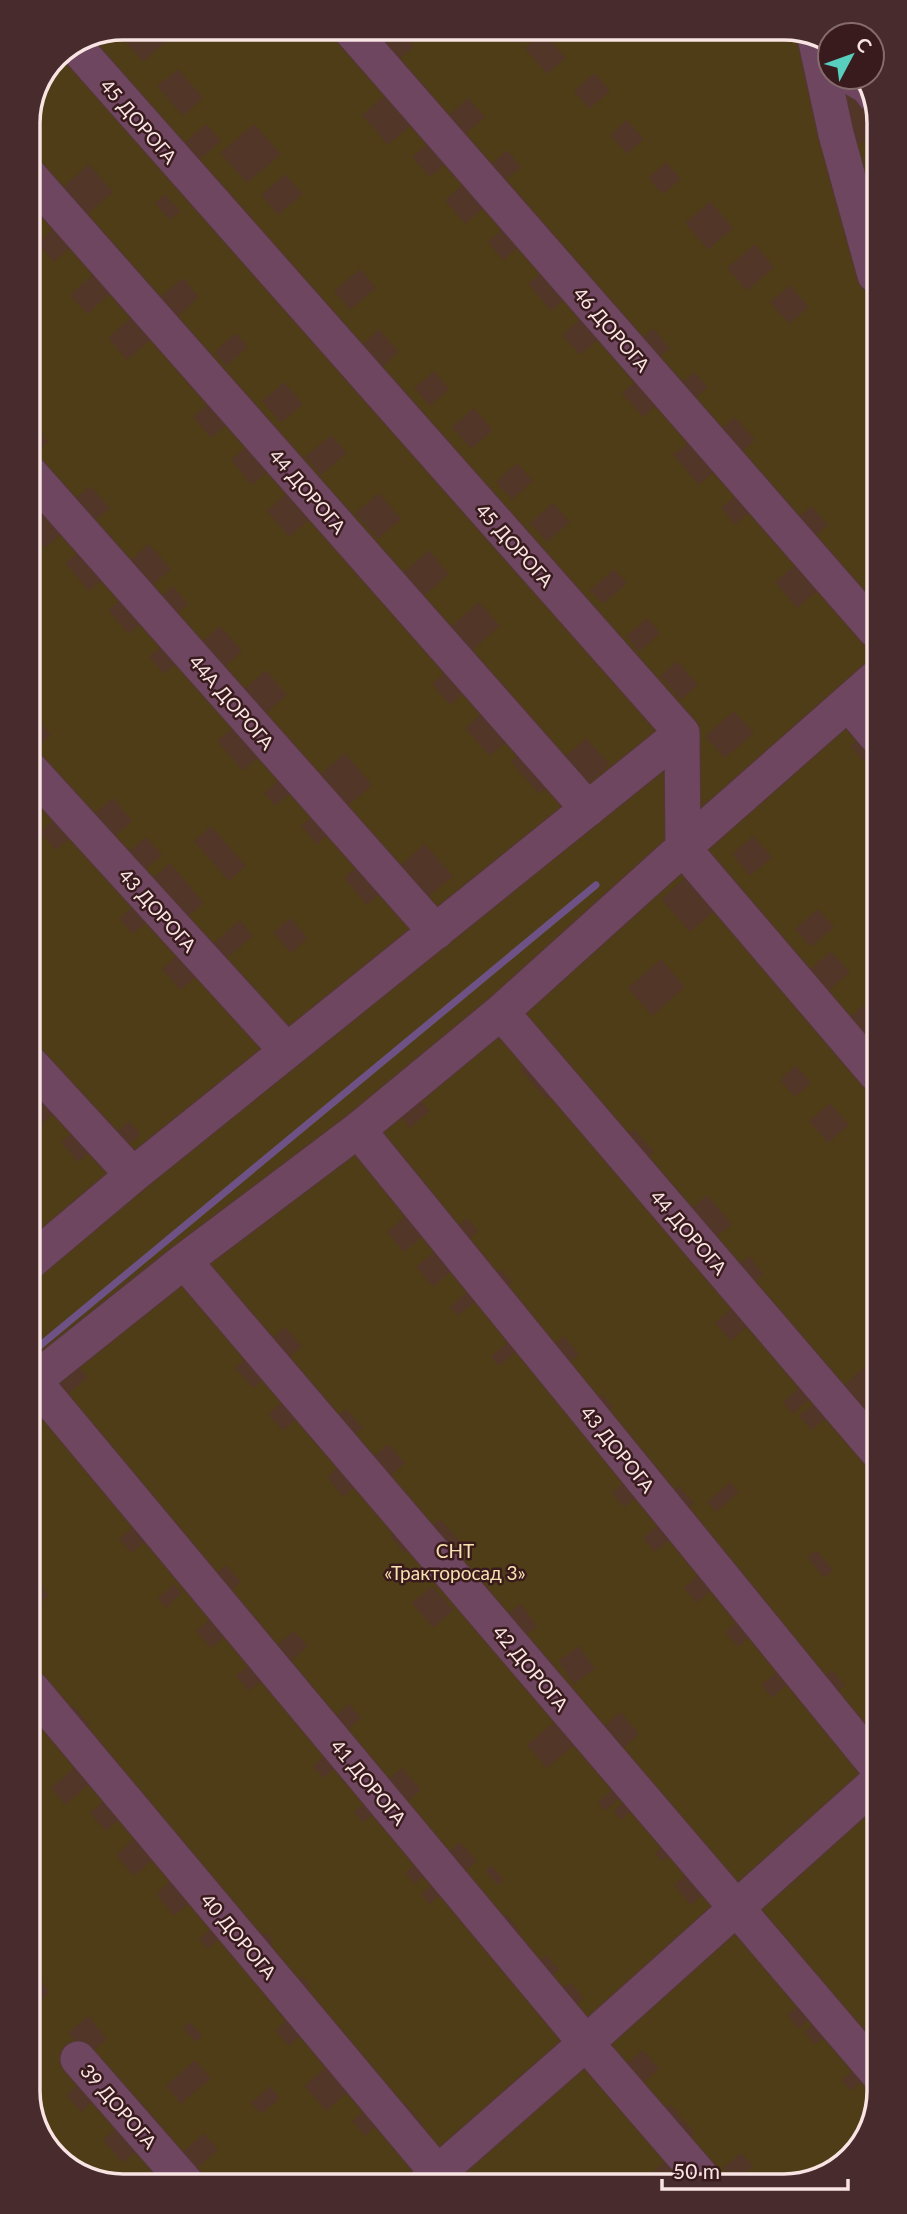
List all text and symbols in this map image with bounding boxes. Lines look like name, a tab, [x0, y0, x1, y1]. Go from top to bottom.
north arrow	[816, 21, 886, 91]
text: С	[851, 32, 877, 57]
street label: 45 ДОРОГА	[96, 74, 182, 168]
street label: 46 ДОРОГА	[569, 282, 655, 376]
street label: 44 ДОРОГА	[265, 444, 351, 538]
street label: 45 ДОРОГА	[471, 498, 559, 592]
street label: 44А ДОРОГА	[185, 650, 279, 754]
street label: 43 ДОРОГА	[114, 863, 202, 957]
street label: 44 ДОРОГА	[646, 1185, 732, 1279]
street label: 43 ДОРОГА	[576, 1401, 660, 1497]
park label: СНТ «Тракторосад 3»	[384, 1539, 526, 1584]
street label: 42 ДОРОГА	[489, 1621, 574, 1716]
street label: 41 ДОРОГА	[327, 1735, 412, 1830]
street label: 40 ДОРОГА	[197, 1889, 282, 1984]
street label: 39 ДОРОГА	[76, 2059, 162, 2153]
scale bar	[662, 2148, 848, 2192]
text: 50 m	[673, 2158, 720, 2183]

